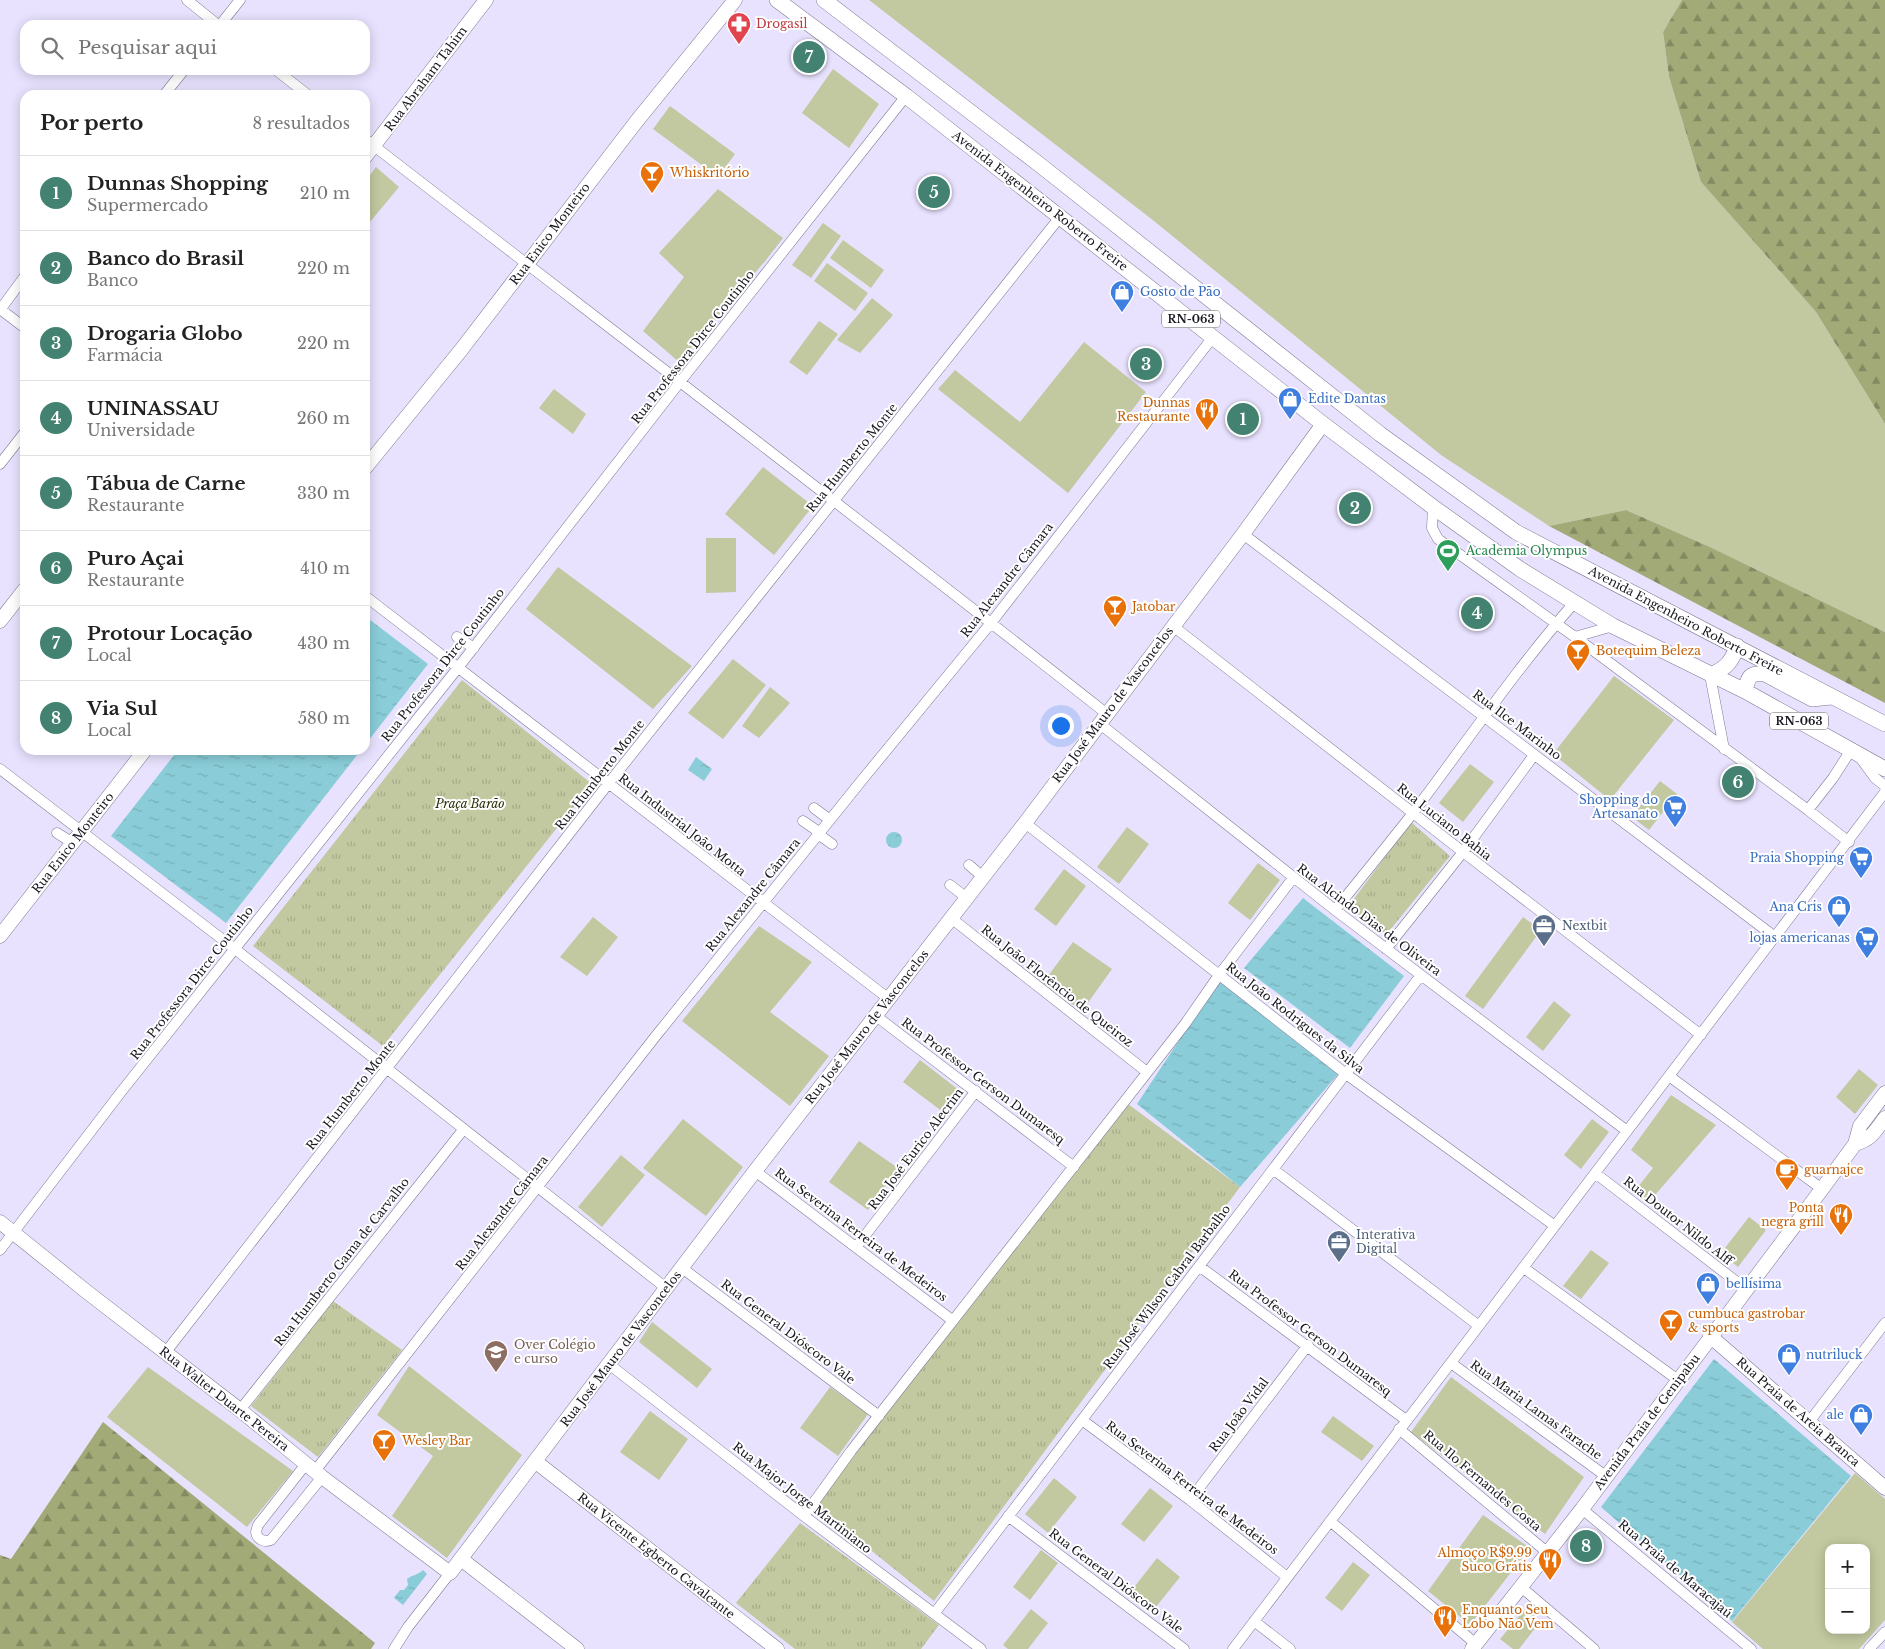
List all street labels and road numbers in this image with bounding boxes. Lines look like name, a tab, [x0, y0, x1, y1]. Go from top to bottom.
street label: Rua Abraham Tahim	[381, 23, 470, 134]
street label: Avenida Engenheiro Roberto Freire	[949, 127, 1131, 274]
street label: Rua Enico Monteiro	[506, 180, 593, 288]
street label: Rua Professora Dirce Coutinho	[628, 267, 757, 426]
road number: RN-063	[1162, 310, 1220, 328]
street label: Rua Humberto Monte	[803, 400, 900, 515]
street label: Rua Alexandre Câmara	[957, 519, 1056, 640]
street label: Avenida Engenheiro Roberto Freire	[1585, 562, 1786, 679]
street label: Rua Professora Dirce Coutinho	[378, 585, 507, 744]
street label: Rua José Mauro de Vasconcelos	[1049, 624, 1176, 786]
street label: Rua Ilce Marinho	[1470, 686, 1565, 763]
road number: RN-063	[1770, 712, 1828, 729]
street label: Rua Humberto Monte	[552, 716, 647, 833]
street label: Rua Industrial João Motta	[616, 770, 749, 879]
street label: Rua Luciano Bahia	[1394, 780, 1495, 863]
street label: Rua Enico Monteiro	[29, 789, 117, 896]
street label: Rua Alexandre Câmara	[702, 835, 803, 954]
street label: Rua Alcindo Dias de Oliveira	[1294, 860, 1445, 979]
street label: Rua Professora Dirce Coutinho	[127, 903, 256, 1062]
street label: Rua João Florêncio de Queiroz	[978, 922, 1137, 1050]
street label: Rua José Mauro de Vasconcelos	[802, 947, 931, 1107]
street label: Rua João Rodrigues da Silva	[1223, 959, 1368, 1076]
street label: Rua Professor Gerson Dumaresq	[899, 1014, 1068, 1147]
street label: Rua Humberto Monte	[303, 1036, 398, 1153]
street label: Rua José Eurico Alecrim	[865, 1085, 966, 1212]
street label: Rua Alexandre Câmara	[452, 1152, 551, 1273]
street label: Rua Severina Ferreira de Medeiros	[772, 1165, 951, 1304]
street label: Rua Doutor Nildo Alff	[1621, 1173, 1737, 1269]
street label: Rua Humberto Gama de Carvalho	[271, 1174, 412, 1349]
street label: Rua José Wilson Cabral Barbalho	[1100, 1201, 1233, 1372]
street label: Rua Professor Gerson Dumaresq	[1226, 1266, 1395, 1399]
street label: Rua José Mauro de Vasconcelos	[557, 1268, 684, 1430]
street label: Rua General Dióscoro Vale	[718, 1276, 858, 1387]
street label: Rua Walter Duarte Pereira	[156, 1343, 292, 1454]
street label: Avenida Praia de Genipabu	[1590, 1351, 1703, 1493]
street label: Rua Praia de Areia Branca	[1733, 1354, 1863, 1470]
street label: Rua Maria Lamas Farache	[1468, 1357, 1605, 1462]
street label: Rua João Vidal	[1206, 1374, 1271, 1455]
street label: Rua Severina Ferreira de Medeiros	[1103, 1418, 1282, 1557]
street label: Rua Ilo Fernandes Costa	[1420, 1427, 1544, 1534]
street label: Rua Major Jorge Martiniano	[730, 1439, 875, 1557]
street label: Rua Vicente Egberto Cavalcante	[575, 1490, 738, 1622]
street label: Rua Praia de Maracajaú	[1615, 1517, 1735, 1621]
street label: Rua General Dióscoro Vale	[1046, 1525, 1186, 1636]

